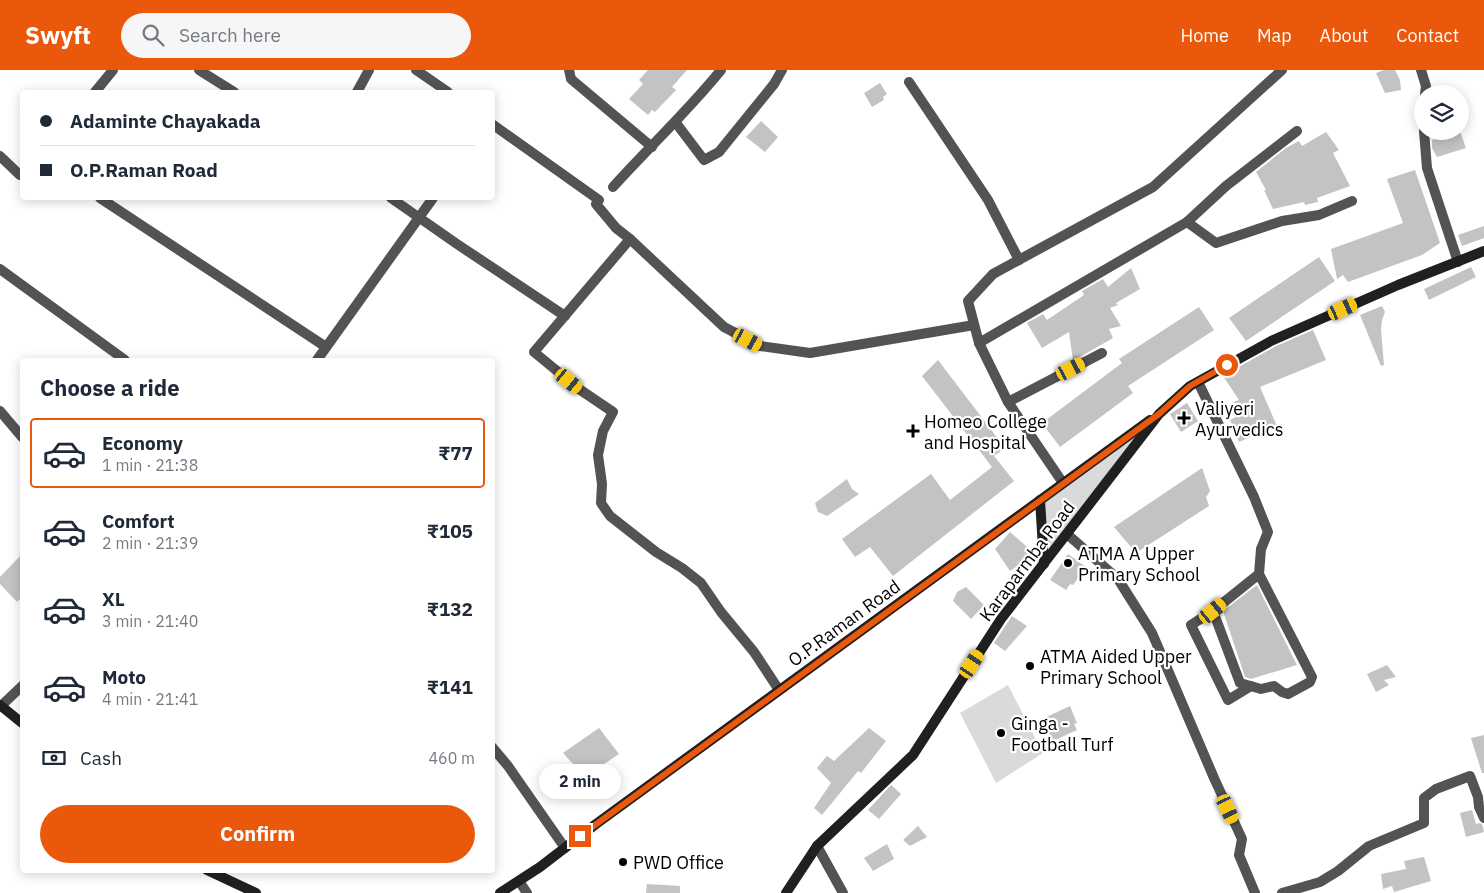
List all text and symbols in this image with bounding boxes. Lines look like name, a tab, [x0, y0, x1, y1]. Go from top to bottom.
search box	[121, 13, 471, 58]
text: Swyft	[25, 19, 91, 51]
icon: search	[139, 21, 167, 49]
text: Search here	[179, 23, 281, 47]
text: Home	[1181, 24, 1229, 47]
text: Map	[1257, 24, 1292, 47]
text: About	[1320, 24, 1368, 47]
text: Contact	[1396, 24, 1459, 47]
map controls	[1414, 85, 1469, 140]
button: layers	[1414, 85, 1469, 140]
text: Adaminte Chayakada	[70, 109, 261, 133]
text: O.P.Raman Road	[70, 158, 218, 182]
car	[1326, 296, 1359, 322]
car	[731, 326, 764, 354]
route start	[1216, 354, 1238, 376]
car	[1054, 356, 1087, 382]
car	[552, 366, 585, 396]
text: Choose a ride	[40, 373, 180, 402]
place label: Valiyeri Ayurvedics	[1195, 397, 1284, 441]
place label: Homeo College and Hospital	[924, 410, 1047, 454]
marker: Valiyeri Ayurvedics	[1177, 411, 1191, 425]
marker: Homeo College and Hospital	[906, 424, 920, 438]
icon: car	[42, 431, 87, 476]
text: Economy	[102, 431, 183, 455]
text: ₹77	[438, 441, 473, 465]
text: 1 min · 21:38	[102, 455, 198, 475]
street label: Karaparmba Road	[974, 496, 1080, 626]
icon: car	[42, 509, 87, 554]
text: Comfort	[102, 509, 175, 533]
text: ₹105	[427, 519, 473, 543]
text: 2 min · 21:39	[102, 533, 198, 553]
place label: ATMA A Upper Primary School	[1078, 542, 1200, 586]
marker: ATMA A Upper Primary School	[1062, 557, 1074, 569]
street label: O.P.Raman Road	[783, 575, 905, 671]
icon: car	[42, 587, 87, 632]
text: XL	[102, 587, 125, 611]
car	[1196, 596, 1229, 626]
text: ₹132	[427, 597, 473, 621]
text: 3 min · 21:40	[102, 611, 198, 631]
place label: ATMA Aided Upper Primary School	[1040, 645, 1192, 689]
car	[957, 647, 986, 681]
marker: ATMA Aided Upper Primary School	[1024, 660, 1036, 672]
icon: car	[42, 665, 87, 710]
text: Moto	[102, 665, 146, 689]
text: ₹141	[427, 675, 473, 699]
text: 4 min · 21:41	[102, 689, 198, 709]
place label: Ginga - Football Turf	[1011, 712, 1113, 756]
marker: Ginga - Football Turf	[995, 727, 1007, 739]
icon: cash	[40, 744, 68, 772]
text: Cash	[80, 746, 122, 770]
text: 460 m	[428, 748, 475, 768]
callout: 2 min	[539, 764, 621, 798]
text: 2 min	[559, 771, 601, 791]
car	[1214, 792, 1241, 826]
button: Confirm	[40, 805, 475, 863]
route end	[569, 825, 591, 847]
place label: PWD Office	[633, 851, 724, 874]
marker: PWD Office	[617, 856, 629, 868]

